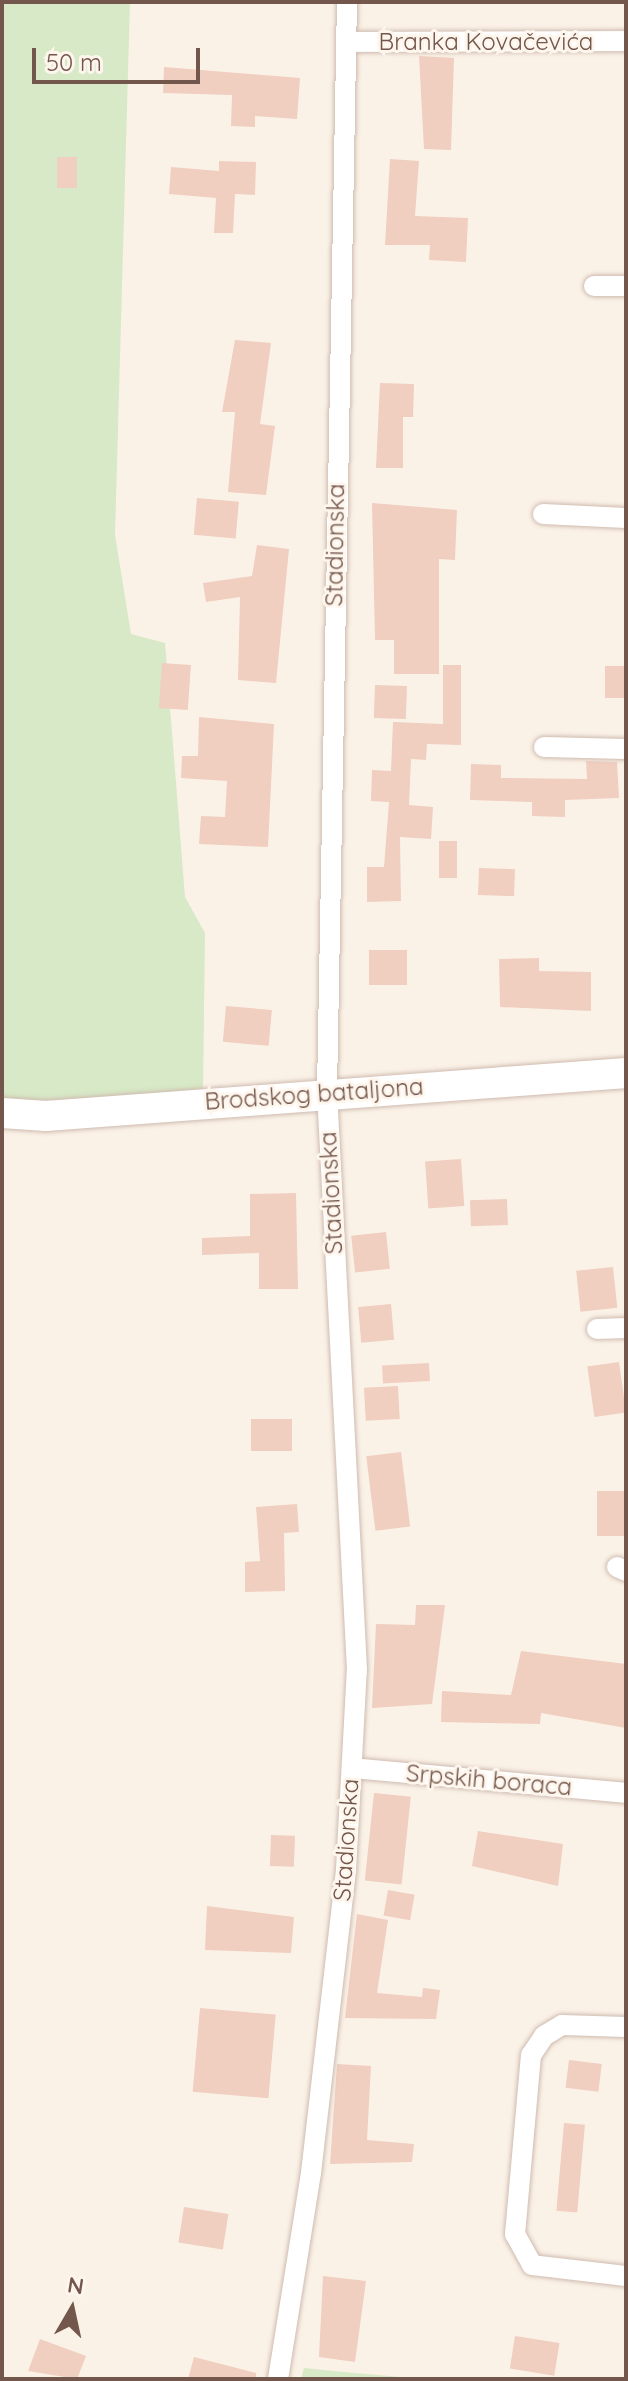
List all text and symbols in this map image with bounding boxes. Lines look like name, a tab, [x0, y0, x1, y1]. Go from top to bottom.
street label: Branka Kovačevića	[379, 28, 593, 56]
scale bar	[36, 32, 204, 82]
text: 50 m	[46, 47, 102, 77]
street label: Stadionska	[320, 483, 350, 607]
street label: Brodskog bataljona	[204, 1072, 424, 1116]
street label: Stadionska	[313, 1131, 349, 1255]
street label: Srpskih boraca	[405, 1758, 573, 1802]
street label: Stadionska	[327, 1778, 365, 1902]
north arrow	[32, 2269, 112, 2349]
text: N	[66, 2270, 86, 2300]

